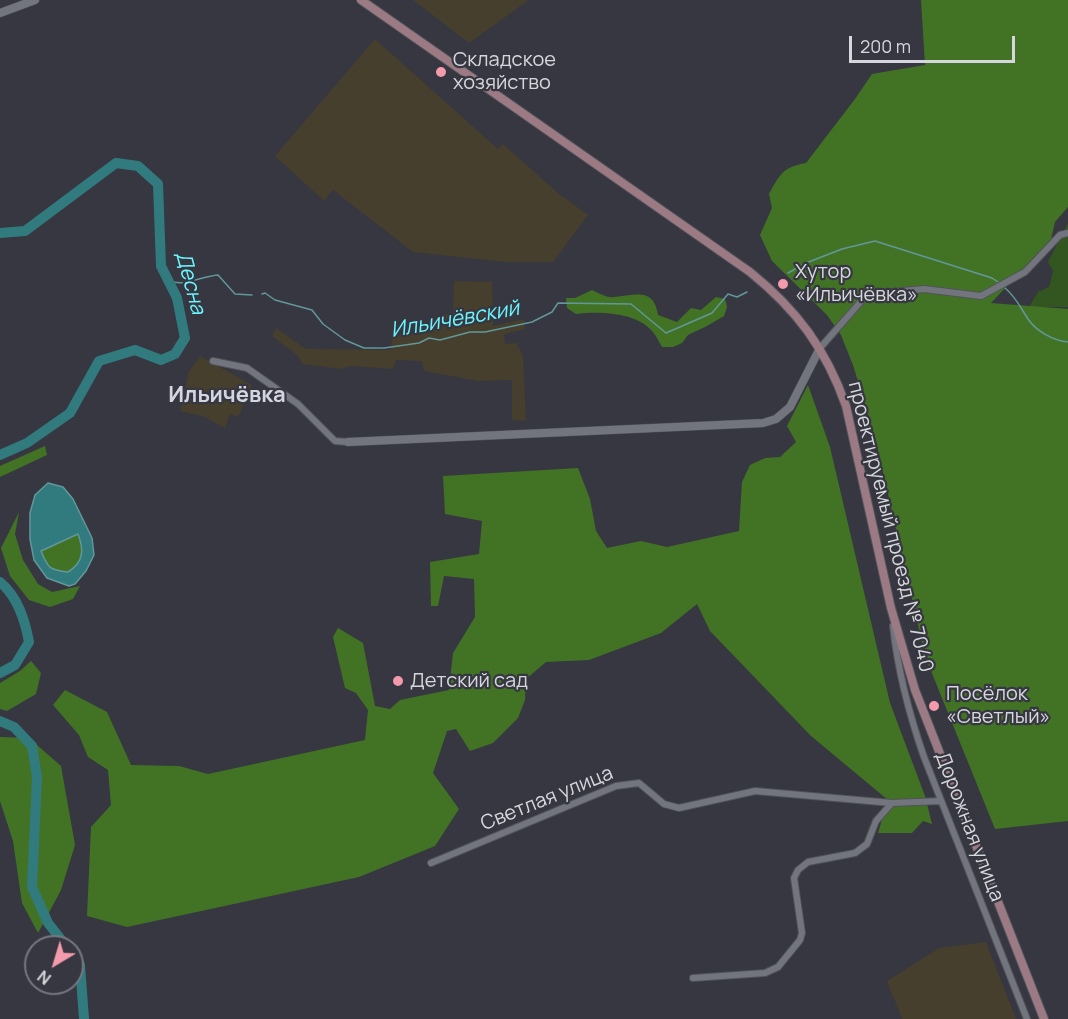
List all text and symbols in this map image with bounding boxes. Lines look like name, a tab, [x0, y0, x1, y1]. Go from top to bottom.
scale bar	[852, 24, 1018, 62]
text: 200 m	[860, 34, 911, 58]
place label: Складское хозяйство	[453, 48, 556, 95]
marker: Складское хозяйство	[434, 65, 448, 79]
water label: Десна	[170, 249, 210, 317]
place label: Хутор «Ильичёвка»	[795, 260, 918, 307]
marker: Хутор «Ильичёвка»	[776, 277, 790, 291]
water label: Ильичёвский	[389, 296, 521, 344]
street label: проектируемый проезд № 7040	[842, 379, 938, 675]
district label: Ильичёвка	[168, 383, 286, 409]
place label: Детский сад	[410, 669, 528, 693]
marker: Детский сад	[391, 674, 405, 688]
place label: Посёлок «Светлый»	[946, 682, 1050, 729]
marker: Посёлок «Светлый»	[927, 699, 941, 713]
street label: Дорожная улица	[929, 749, 1009, 905]
street label: Светлая улица	[477, 762, 617, 836]
north arrow	[24, 935, 84, 995]
text: N	[33, 965, 55, 990]

